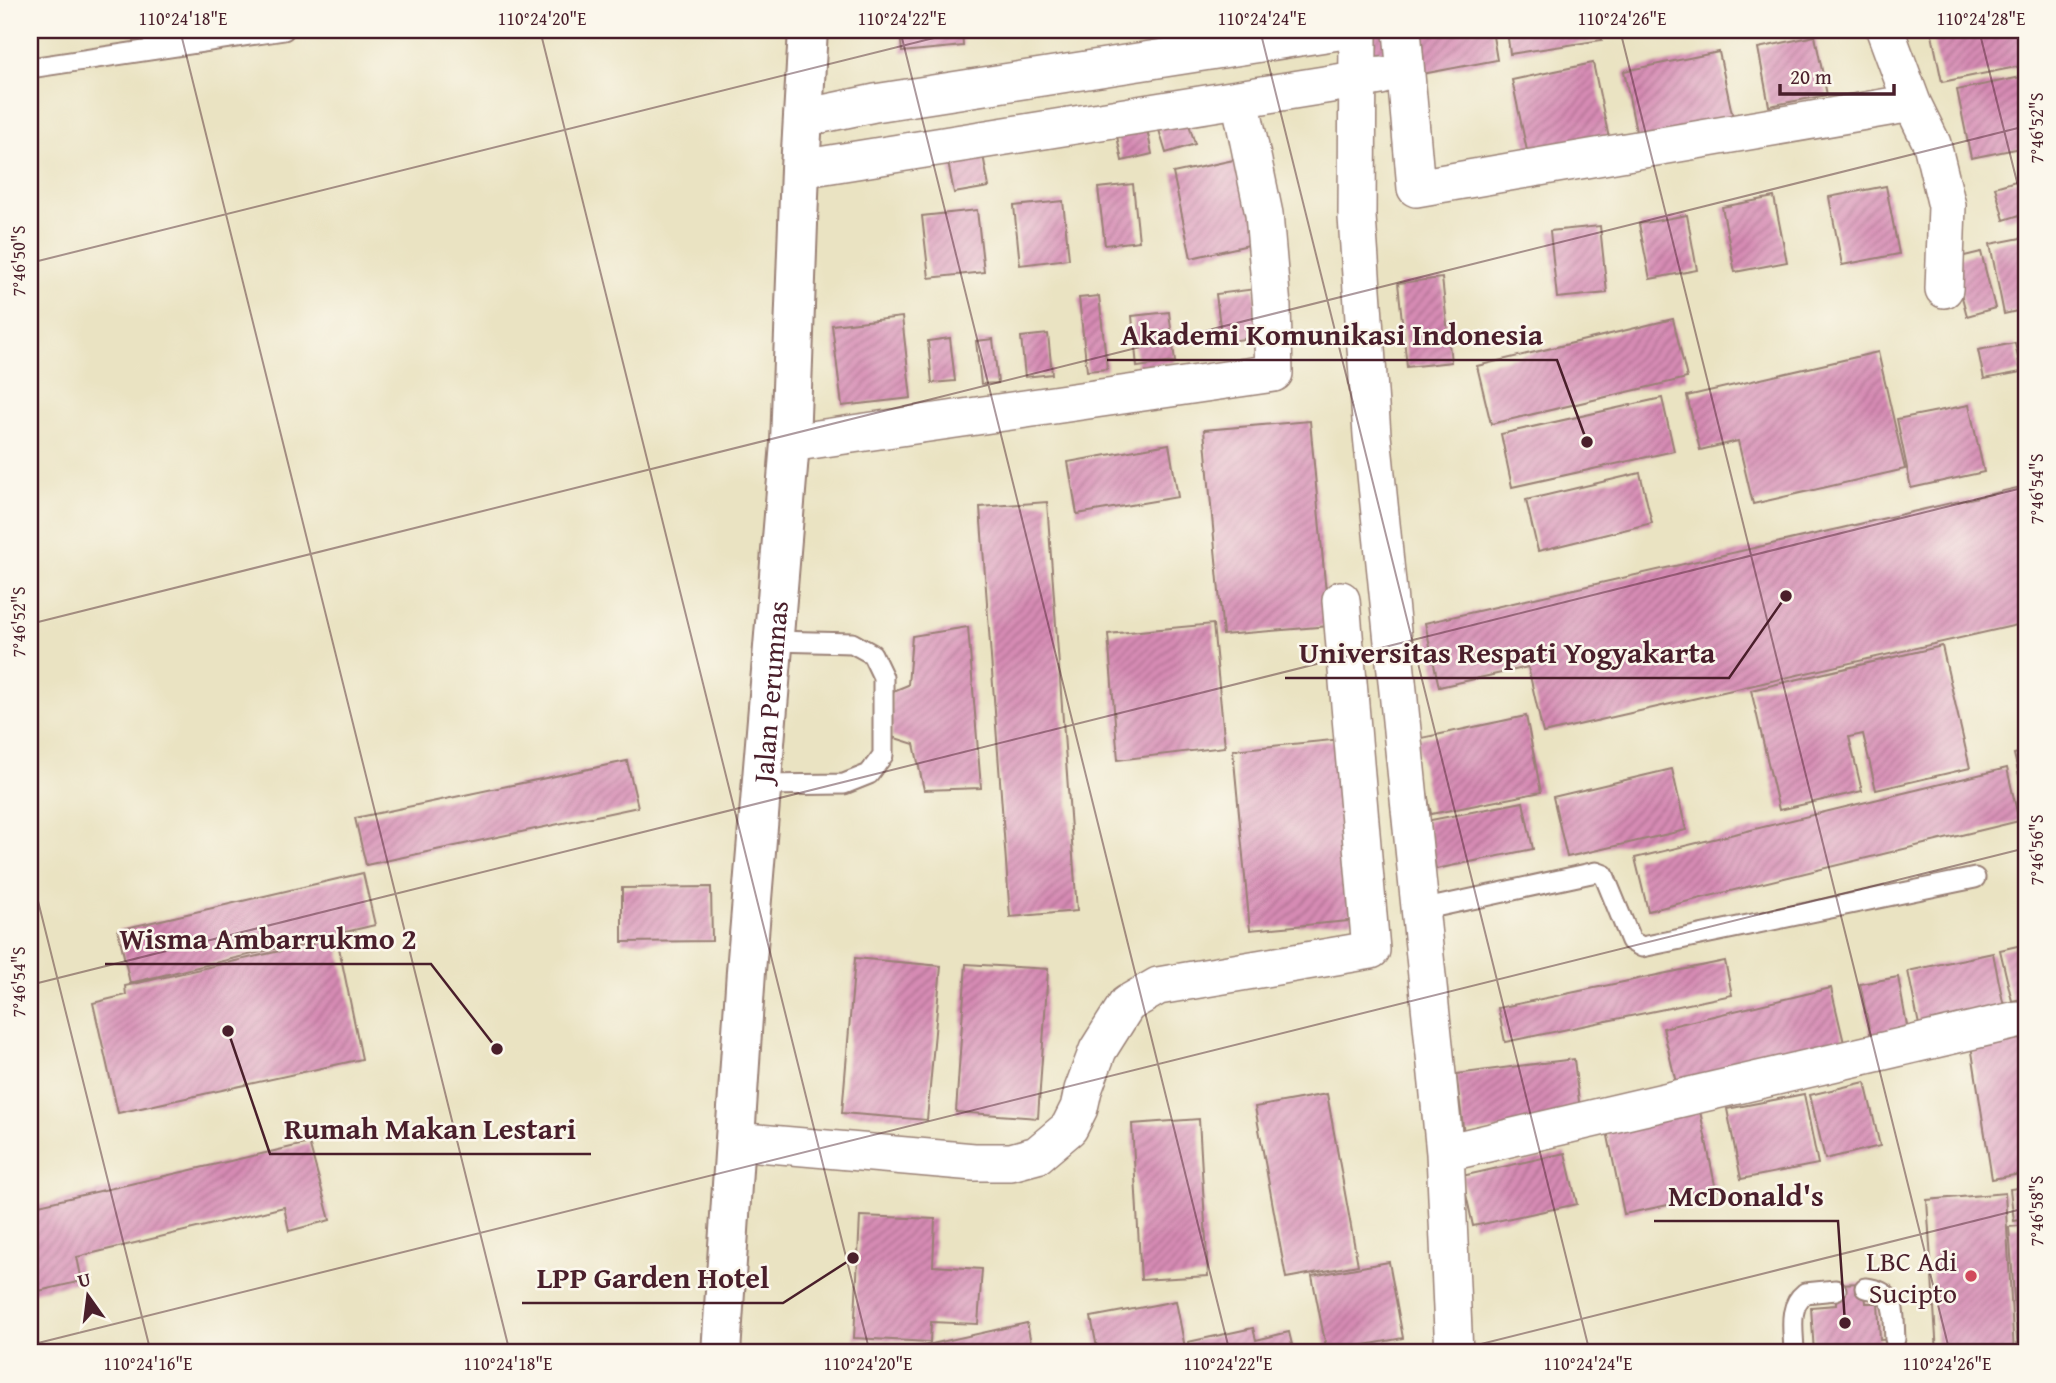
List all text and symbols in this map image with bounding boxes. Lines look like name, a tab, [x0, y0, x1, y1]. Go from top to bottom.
text: 110°24'18"E	[139, 5, 227, 32]
text: 110°24'20"E	[498, 5, 586, 32]
text: 110°24'22"E	[858, 5, 946, 32]
text: 110°24'24"E	[1218, 5, 1306, 32]
text: 110°24'26"E	[1578, 5, 1666, 32]
text: 110°24'28"E	[1937, 5, 2025, 32]
scale bar	[1780, 52, 1893, 96]
text: 20 m	[1790, 61, 1832, 92]
text: 7°46'52"S	[2023, 92, 2050, 164]
text: 7°46'50"S	[5, 225, 32, 297]
callout: Akademi Komunikasi Indonesia	[1107, 309, 1557, 360]
text: Akademi Komunikasi Indonesia	[1121, 312, 1544, 356]
text: 7°46'54"S	[2023, 453, 2050, 525]
text: 7°46'52"S	[5, 586, 32, 658]
street label: Jalan Perumnas	[741, 599, 797, 788]
callout: Universitas Respati Yogyakarta	[1285, 627, 1729, 678]
text: Universitas Respati Yogyakarta	[1299, 630, 1716, 674]
text: 7°46'56"S	[2023, 814, 2050, 886]
callout: Wisma Ambarrukmo 2	[105, 913, 431, 964]
text: Wisma Ambarrukmo 2	[119, 916, 417, 960]
text: 7°46'54"S	[5, 946, 32, 1018]
callout: Rumah Makan Lestari	[270, 1103, 591, 1154]
text: Rumah Makan Lestari	[284, 1106, 576, 1150]
callout: McDonald's	[1654, 1170, 1838, 1221]
text: McDonald's	[1668, 1173, 1824, 1217]
text: 7°46'58"S	[2023, 1175, 2050, 1247]
place label: LBC Adi Sucipto	[1866, 1240, 1957, 1313]
callout: LPP Garden Hotel	[522, 1252, 783, 1303]
text: LPP Garden Hotel	[537, 1255, 769, 1299]
north arrow	[52, 1260, 122, 1330]
text: U	[74, 1264, 94, 1295]
marker: LBC Adi Sucipto	[1963, 1268, 1979, 1284]
text: 110°24'16"E	[104, 1350, 192, 1377]
text: 110°24'18"E	[464, 1350, 552, 1377]
text: 110°24'20"E	[824, 1350, 912, 1377]
text: 110°24'22"E	[1184, 1350, 1272, 1377]
text: 110°24'24"E	[1544, 1350, 1632, 1377]
text: 110°24'26"E	[1903, 1350, 1991, 1377]

